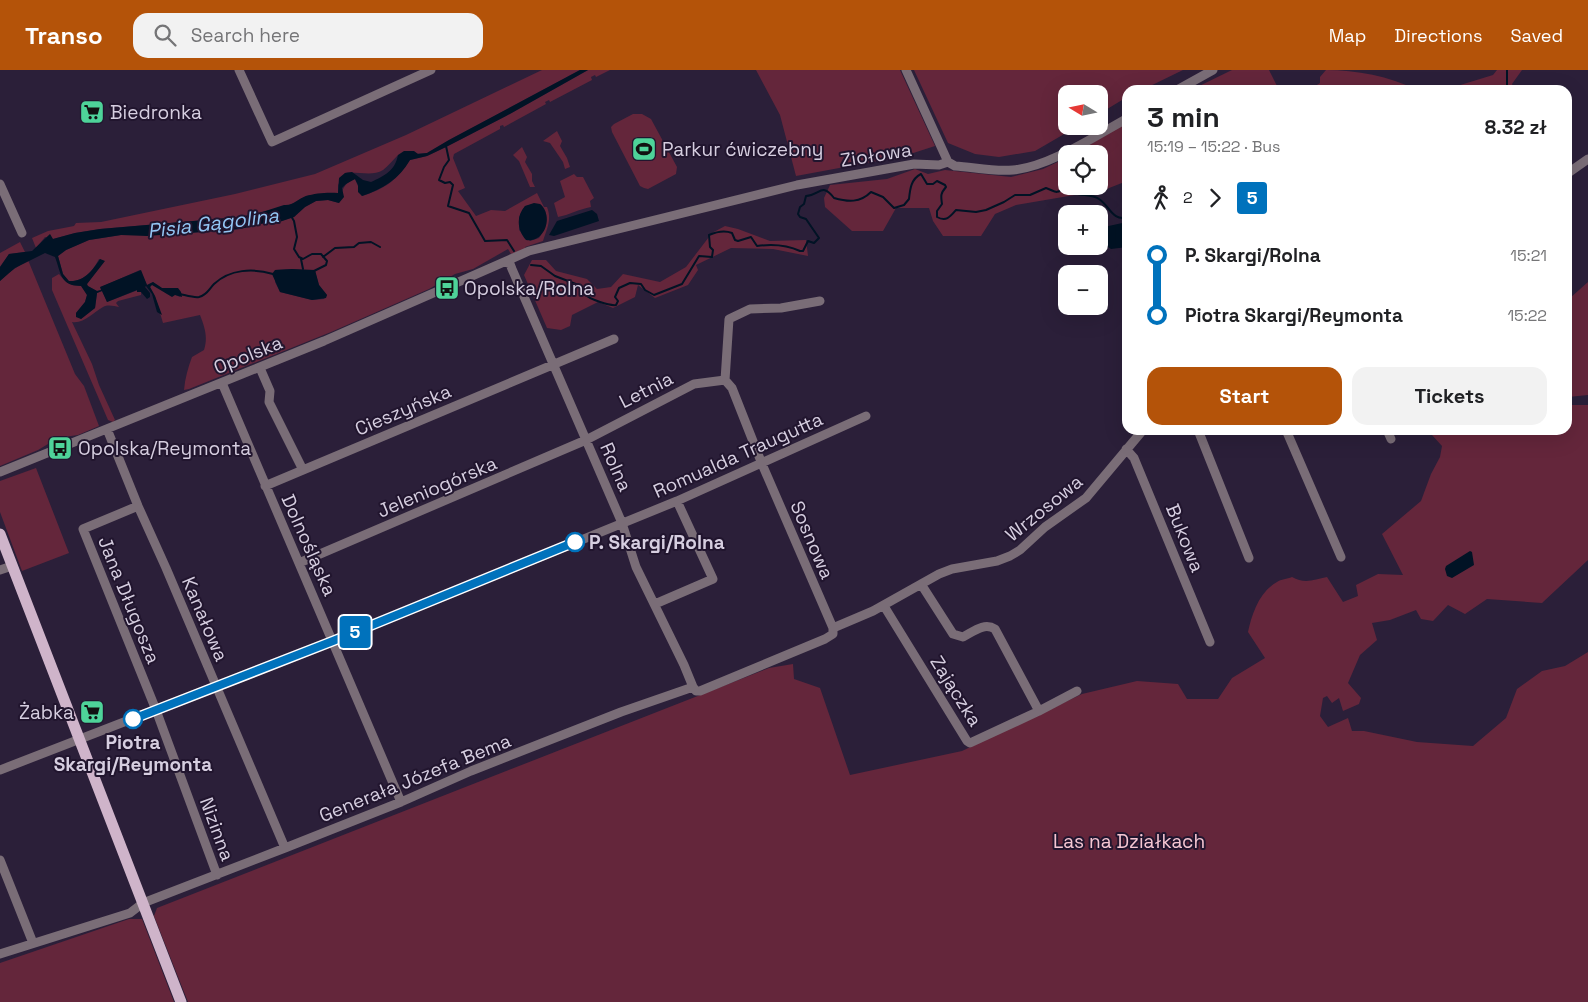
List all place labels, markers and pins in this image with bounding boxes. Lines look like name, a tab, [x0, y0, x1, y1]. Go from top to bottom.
supermarket icon: Biedronka	[79, 99, 105, 125]
place label: Biedronka	[110, 100, 202, 125]
sports icon: Parkur ćwiczebny	[631, 136, 657, 162]
place label: Parkur ćwiczebny	[662, 137, 823, 162]
bus stop icon: Opolska/Rolna	[434, 275, 460, 301]
place label: Opolska/Rolna	[464, 276, 594, 301]
bus stop icon: Opolska/Reymonta	[47, 435, 73, 461]
place label: Opolska/Reymonta	[78, 436, 251, 461]
place label: P. Skargi/Rolna	[589, 530, 725, 555]
marker: P. Skargi/Rolna	[565, 532, 585, 552]
supermarket icon: Żabka	[79, 699, 105, 725]
place label: Żabka	[19, 700, 74, 725]
marker: Piotra Skargi/Reymonta	[123, 709, 143, 729]
place label: Piotra Skargi/Reymonta	[54, 730, 212, 777]

